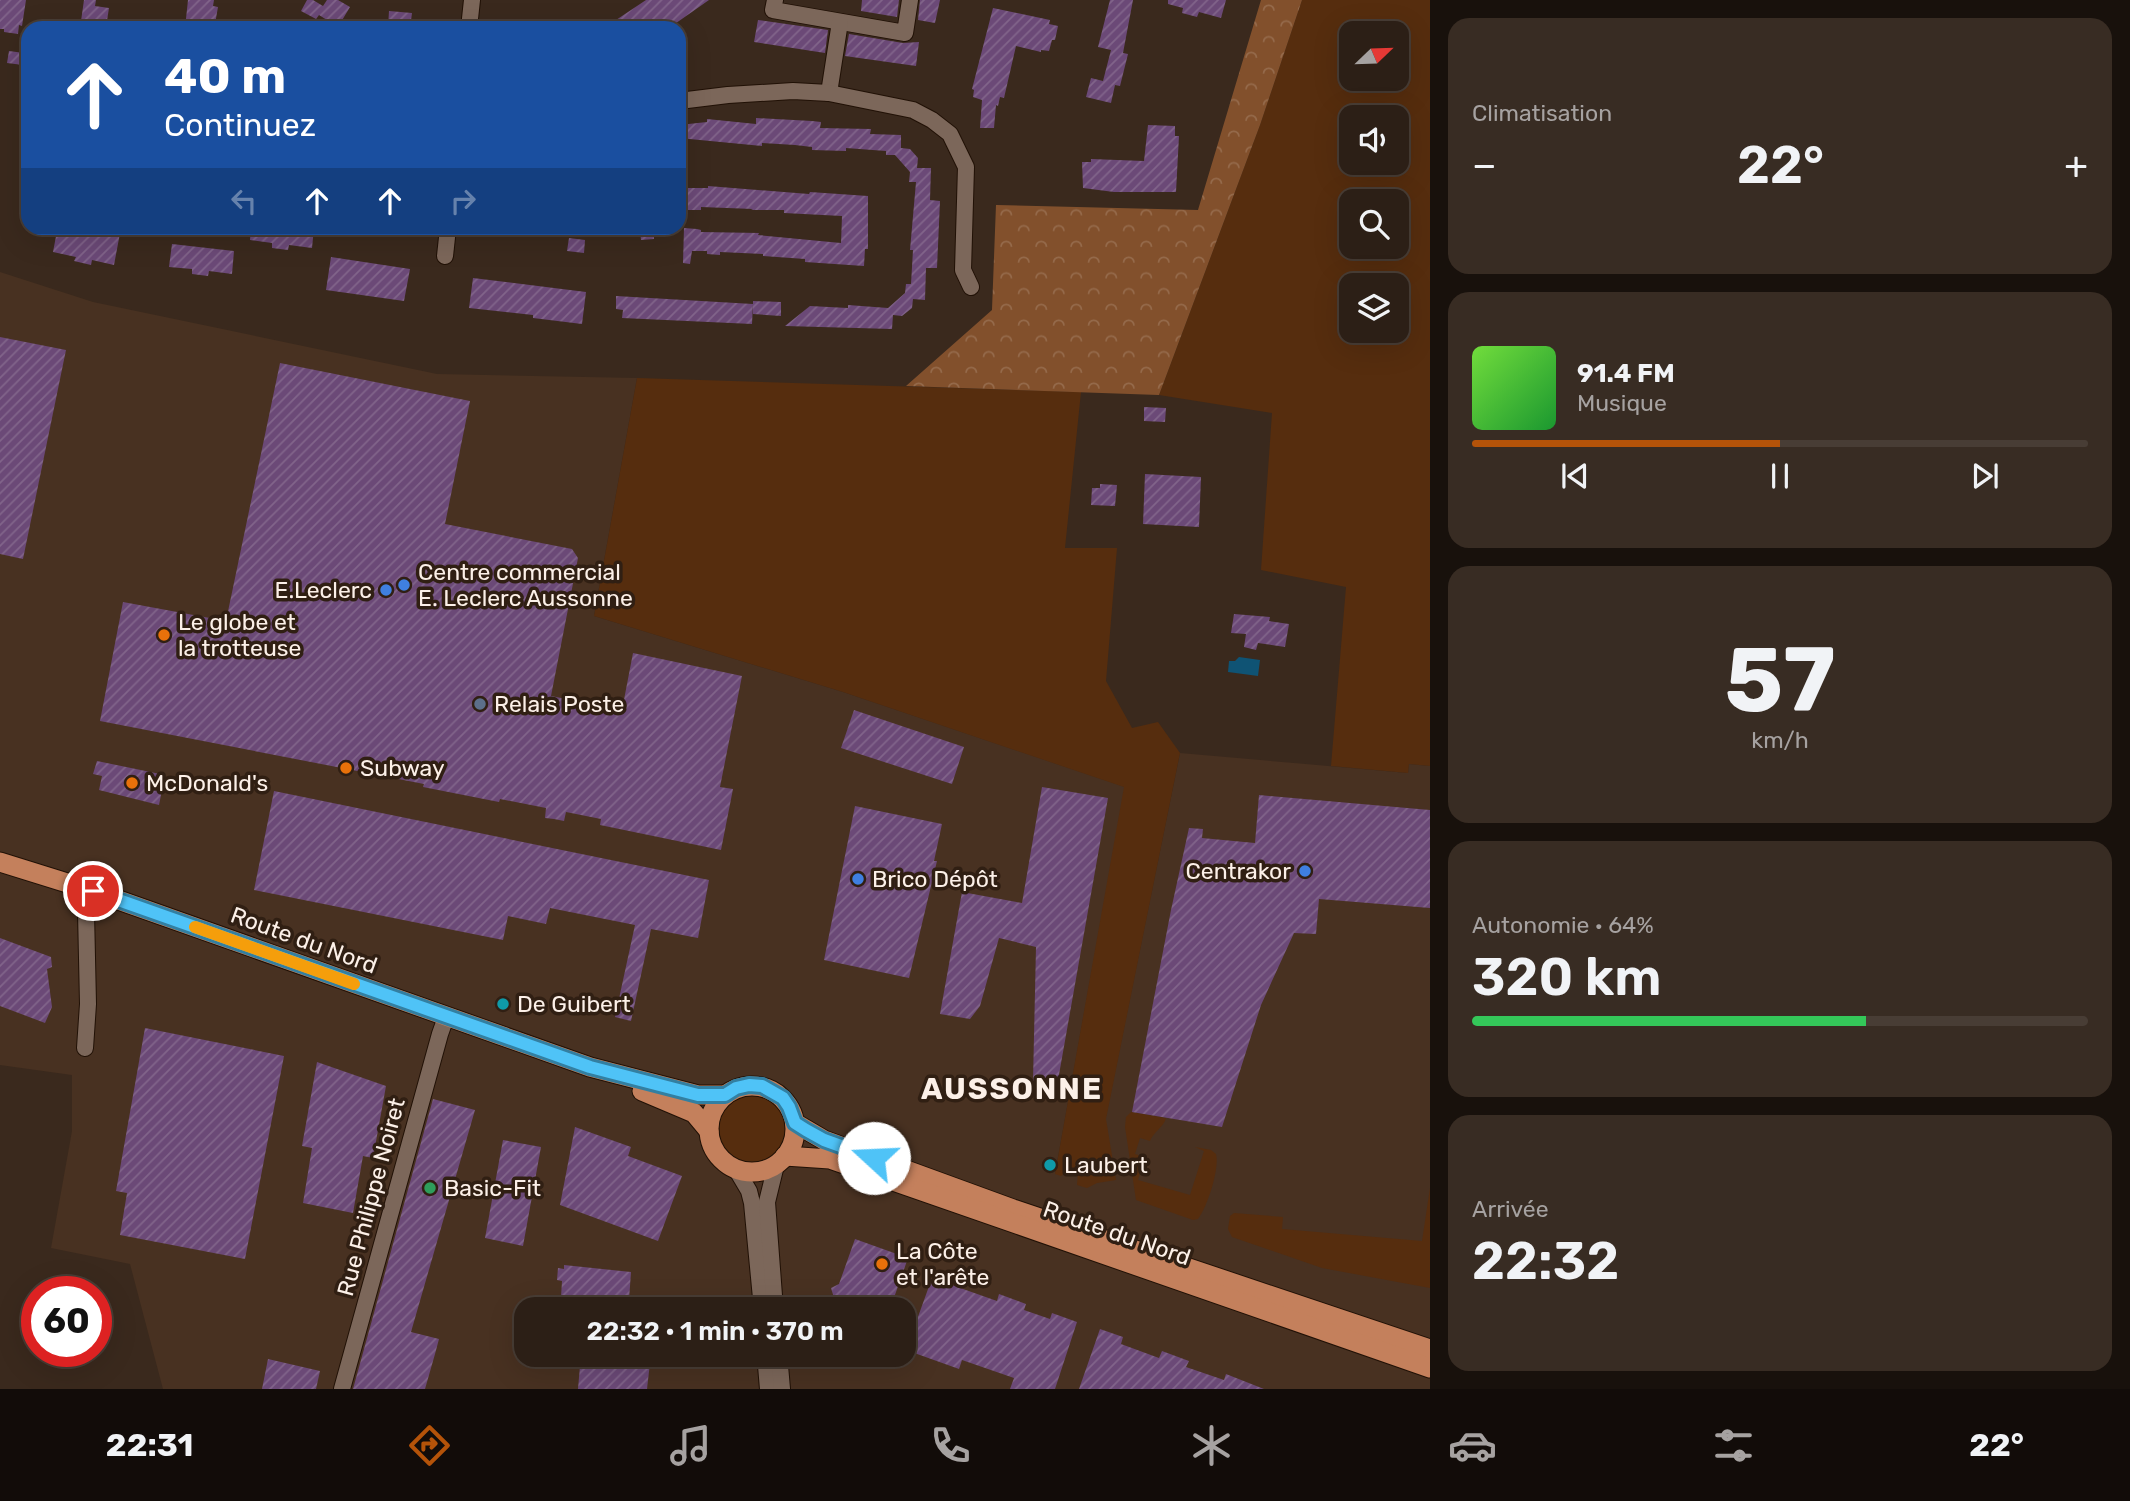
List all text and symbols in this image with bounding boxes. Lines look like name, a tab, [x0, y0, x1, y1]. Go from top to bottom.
north arrow	[1339, 21, 1409, 91]
map controls	[1339, 21, 1409, 343]
text: 40 m	[164, 47, 286, 105]
icon: ahead	[49, 49, 140, 140]
text: Climatisation	[1472, 99, 1612, 127]
button: sound	[1339, 105, 1409, 175]
text: Continuez	[164, 106, 316, 144]
text: 22°	[1737, 134, 1824, 196]
text: −	[1472, 142, 1497, 188]
text: +	[2064, 142, 2088, 188]
icon: left	[225, 182, 263, 220]
icon: ahead	[298, 182, 336, 220]
icon: ahead	[371, 182, 409, 220]
icon: right	[444, 182, 482, 220]
button: search	[1339, 189, 1409, 259]
button: layers	[1339, 273, 1409, 343]
text: 91.4 FM	[1577, 358, 1675, 389]
text: Musique	[1577, 389, 1667, 417]
icon: previous	[1556, 457, 1594, 495]
icon: pause	[1761, 457, 1799, 495]
icon: next	[1966, 457, 2004, 495]
place label: Centre commercial E. Leclerc Aussonne	[418, 558, 633, 612]
place label: E.Leclerc	[274, 576, 372, 604]
marker: Centre commercial E. Leclerc Aussonne	[396, 577, 412, 593]
marker: E.Leclerc	[378, 582, 394, 598]
place label: Le globe et la trotteuse	[178, 608, 301, 662]
text: 57	[1725, 626, 1835, 734]
marker: Le globe et la trotteuse	[156, 627, 172, 643]
place label: Relais Poste	[494, 690, 624, 718]
marker: Relais Poste	[472, 696, 488, 712]
text: km/h	[1751, 726, 1809, 754]
place label: Subway	[360, 754, 445, 782]
marker: Subway	[338, 760, 354, 776]
place label: McDonald's	[146, 769, 268, 797]
marker: McDonald's	[124, 775, 140, 791]
place label: Centrakor	[1186, 857, 1291, 885]
pin	[63, 861, 123, 921]
marker: Centrakor	[1297, 863, 1313, 879]
place label: Brico Dépôt	[872, 865, 998, 893]
marker: Brico Dépôt	[850, 871, 866, 887]
icon: arrive	[74, 872, 112, 910]
street label: Route du Nord	[227, 901, 381, 979]
text: Autonomie · 64%	[1472, 911, 1654, 939]
text: 320 km	[1472, 946, 1661, 1008]
place label: De Guibert	[517, 990, 631, 1018]
marker: De Guibert	[495, 996, 511, 1012]
district label: AUSSONNE	[921, 1071, 1103, 1107]
street label: Rue Philippe Noiret	[331, 1095, 411, 1299]
position arrow	[837, 1121, 911, 1195]
place label: Laubert	[1064, 1151, 1148, 1179]
marker: Laubert	[1042, 1157, 1058, 1173]
place label: Basic-Fit	[444, 1174, 541, 1202]
marker: Basic-Fit	[422, 1180, 438, 1196]
street label: Route du Nord	[1040, 1195, 1194, 1271]
text: Arrivée	[1472, 1195, 1549, 1223]
text: 22:32	[1472, 1230, 1619, 1292]
place label: La Côte et l'arête	[896, 1237, 989, 1291]
marker: La Côte et l'arête	[874, 1256, 890, 1272]
speed limit sign: 60	[21, 1276, 112, 1367]
text: 22:32 · 1 min · 370 m	[586, 1316, 844, 1347]
icon: directions	[405, 1421, 454, 1470]
icon: music	[666, 1421, 715, 1470]
icon: phone	[926, 1421, 975, 1470]
icon: climate	[1187, 1421, 1236, 1470]
icon: car	[1448, 1421, 1497, 1470]
icon: filters	[1709, 1421, 1758, 1470]
text: 22:31	[106, 1426, 193, 1464]
text: 22°	[1969, 1426, 2024, 1464]

